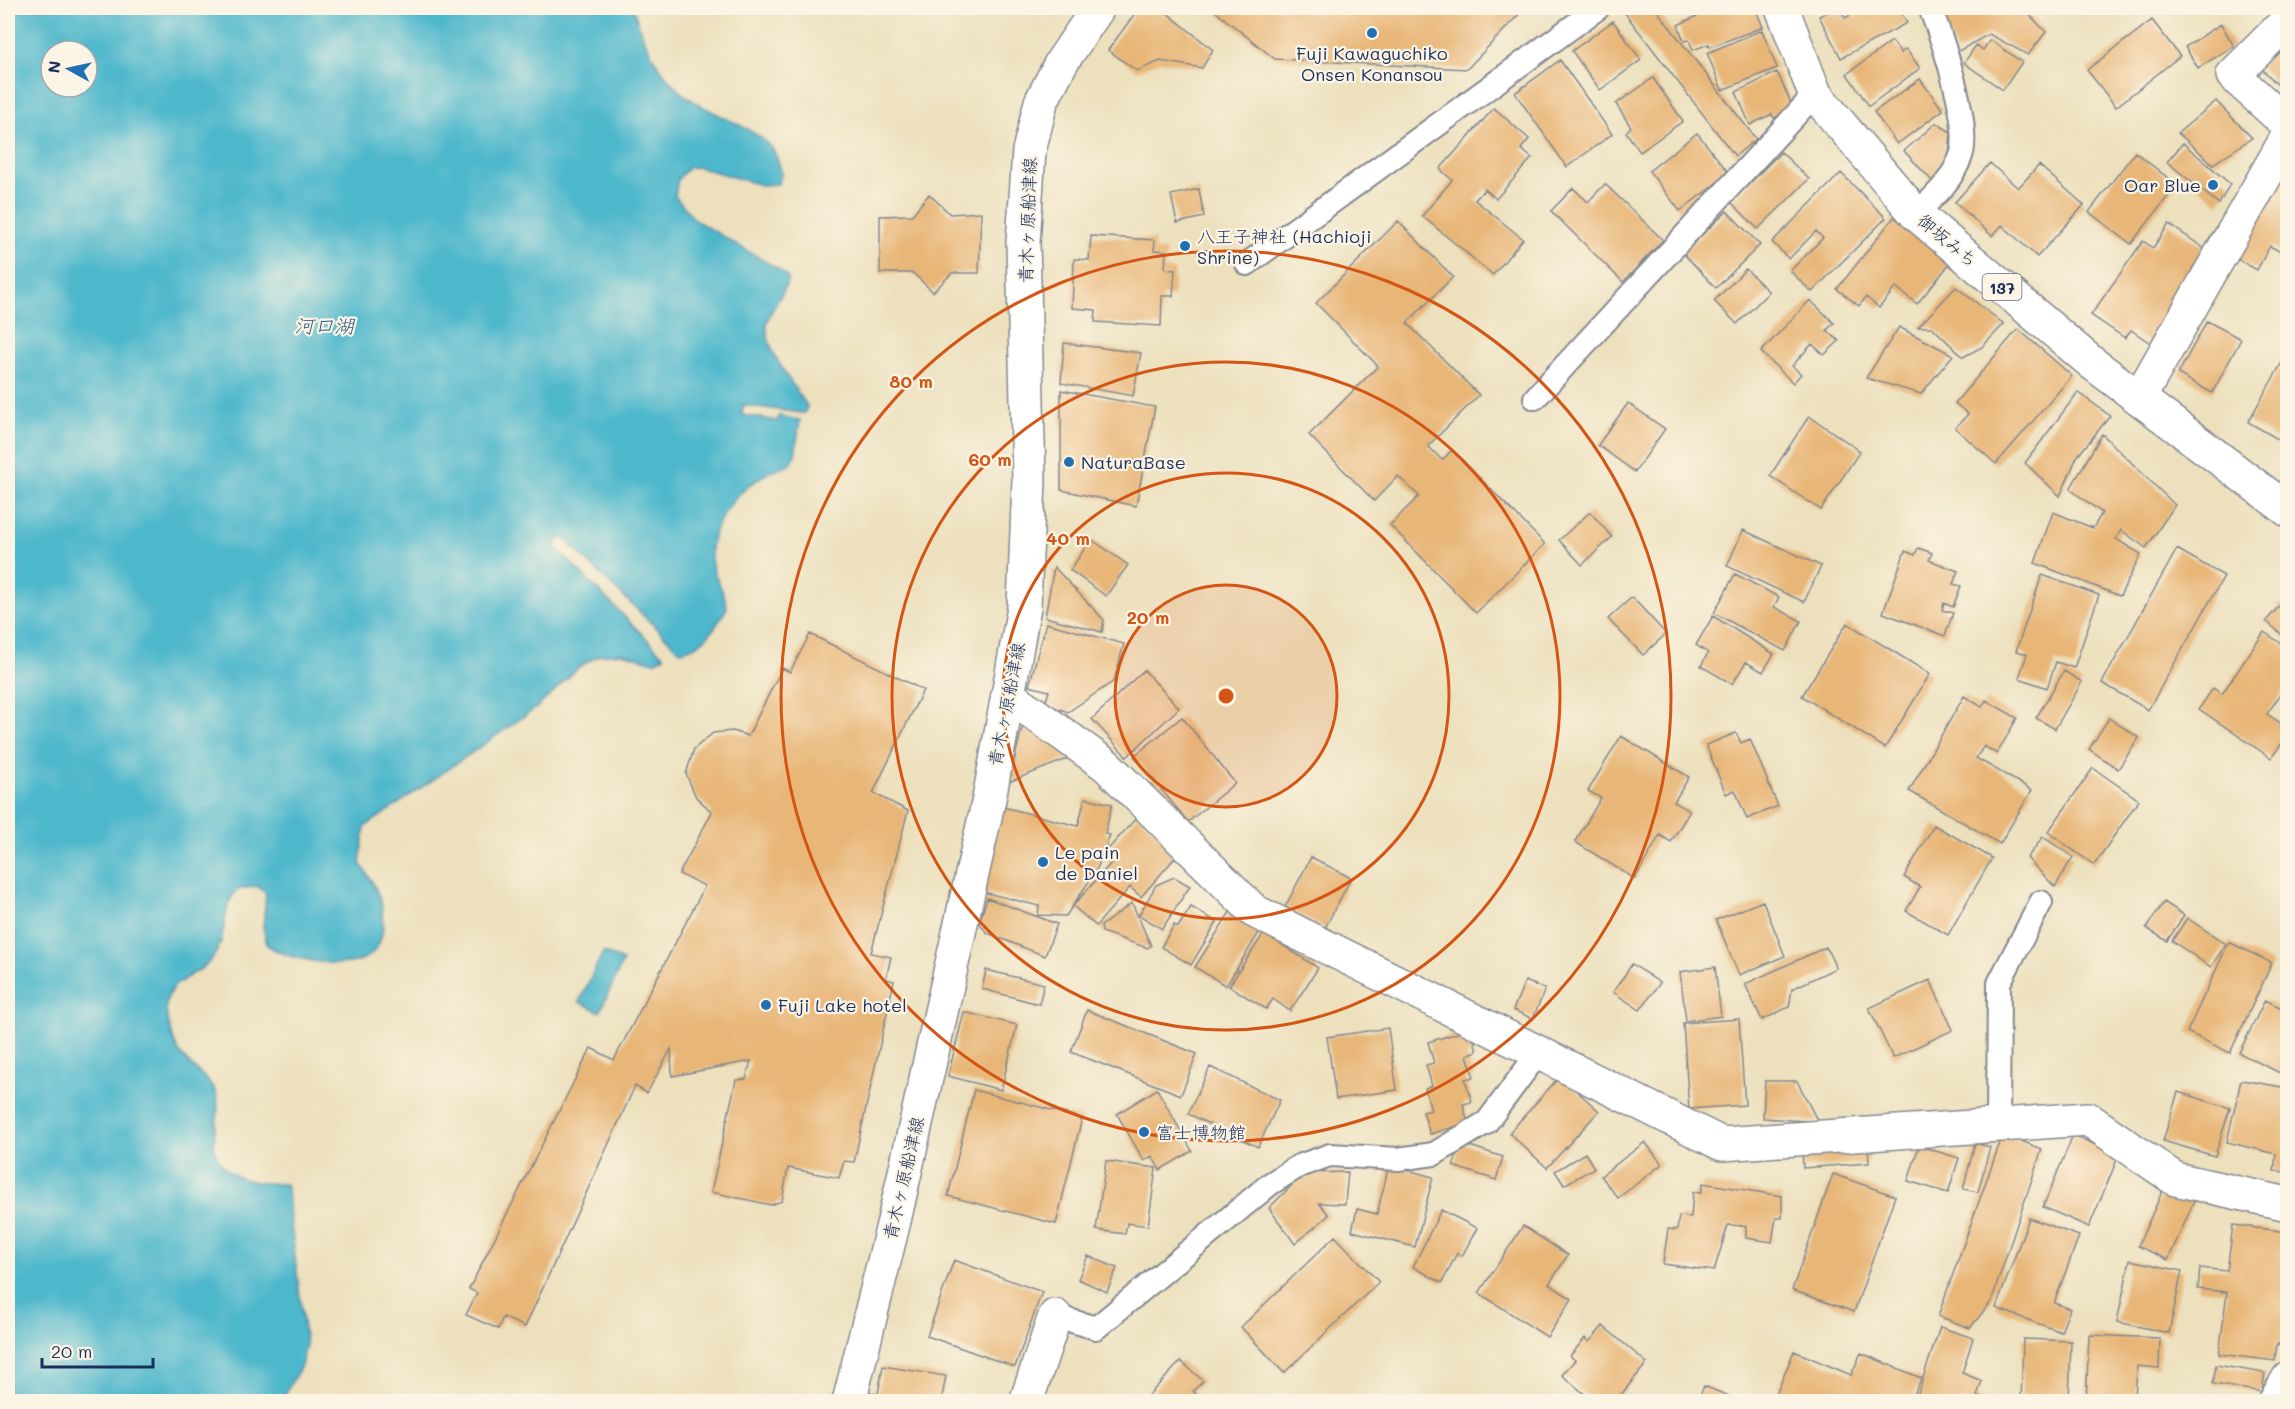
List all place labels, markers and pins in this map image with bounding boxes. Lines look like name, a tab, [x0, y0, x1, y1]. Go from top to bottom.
marker: Fuji Kawaguchiko Onsen Konansou	[1365, 26, 1379, 40]
place label: Fuji Kawaguchiko Onsen Konansou	[1296, 41, 1448, 86]
place label: Oar Blue	[2124, 173, 2201, 197]
marker: Oar Blue	[2206, 178, 2220, 192]
place label: 八王子神社 (Hachioji Shrine)	[1197, 224, 1371, 269]
marker: 八王子神社 (Hachioji Shrine)	[1178, 239, 1192, 253]
place label: NaturaBase	[1081, 450, 1186, 474]
marker: NaturaBase	[1062, 455, 1076, 469]
centre of rings	[1216, 686, 1236, 706]
place label: Le pain de Daniel	[1055, 840, 1138, 885]
marker: Le pain de Daniel	[1036, 855, 1050, 869]
place label: Fuji Lake hotel	[778, 993, 907, 1017]
marker: Fuji Lake hotel	[759, 998, 773, 1012]
place label: 富士博物館	[1156, 1120, 1246, 1144]
marker: 富士博物館	[1137, 1125, 1151, 1139]

